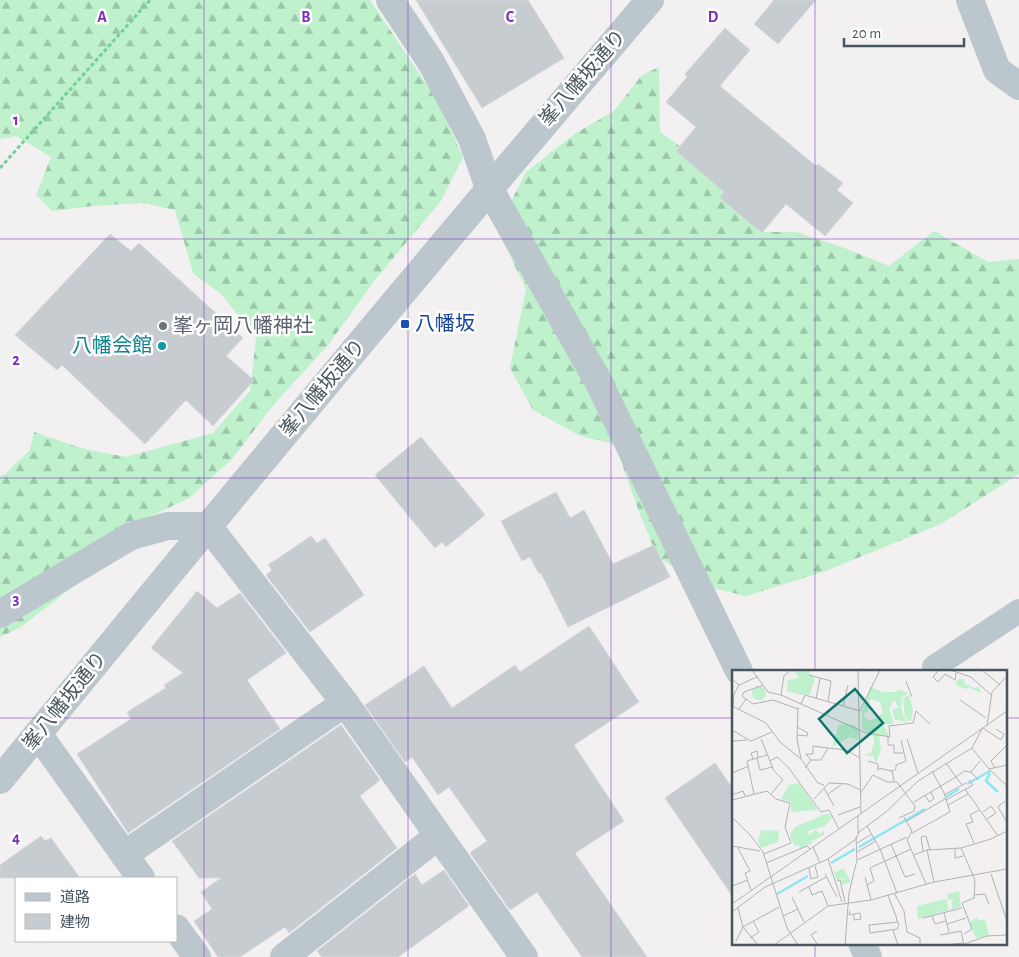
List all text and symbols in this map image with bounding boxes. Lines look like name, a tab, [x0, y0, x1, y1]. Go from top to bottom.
text: A	[97, 9, 107, 25]
text: B	[301, 9, 311, 25]
text: C	[506, 9, 515, 25]
text: D	[708, 9, 719, 25]
scale bar	[844, 15, 964, 47]
street label: 峯八幡坂通り	[535, 26, 630, 130]
text: 20 m	[852, 26, 881, 41]
text: 1	[13, 112, 19, 128]
place label: 八幡坂	[415, 313, 475, 334]
place label: 峯ヶ岡八幡神社	[173, 315, 313, 336]
marker: 八幡坂	[399, 318, 411, 330]
marker: 峯ヶ岡八幡神社	[157, 320, 169, 332]
place label: 八幡会館	[72, 335, 152, 356]
street label: 峯八幡坂通り	[276, 335, 369, 440]
marker: 八幡会館	[156, 340, 168, 352]
text: 2	[12, 352, 20, 368]
text: 3	[13, 591, 20, 607]
street label: 峯八幡坂通り	[19, 647, 111, 754]
inset map	[732, 670, 1006, 944]
text: 4	[12, 830, 20, 846]
legend	[15, 877, 178, 942]
text: 道路	[60, 889, 90, 905]
text: 建物	[60, 914, 90, 930]

